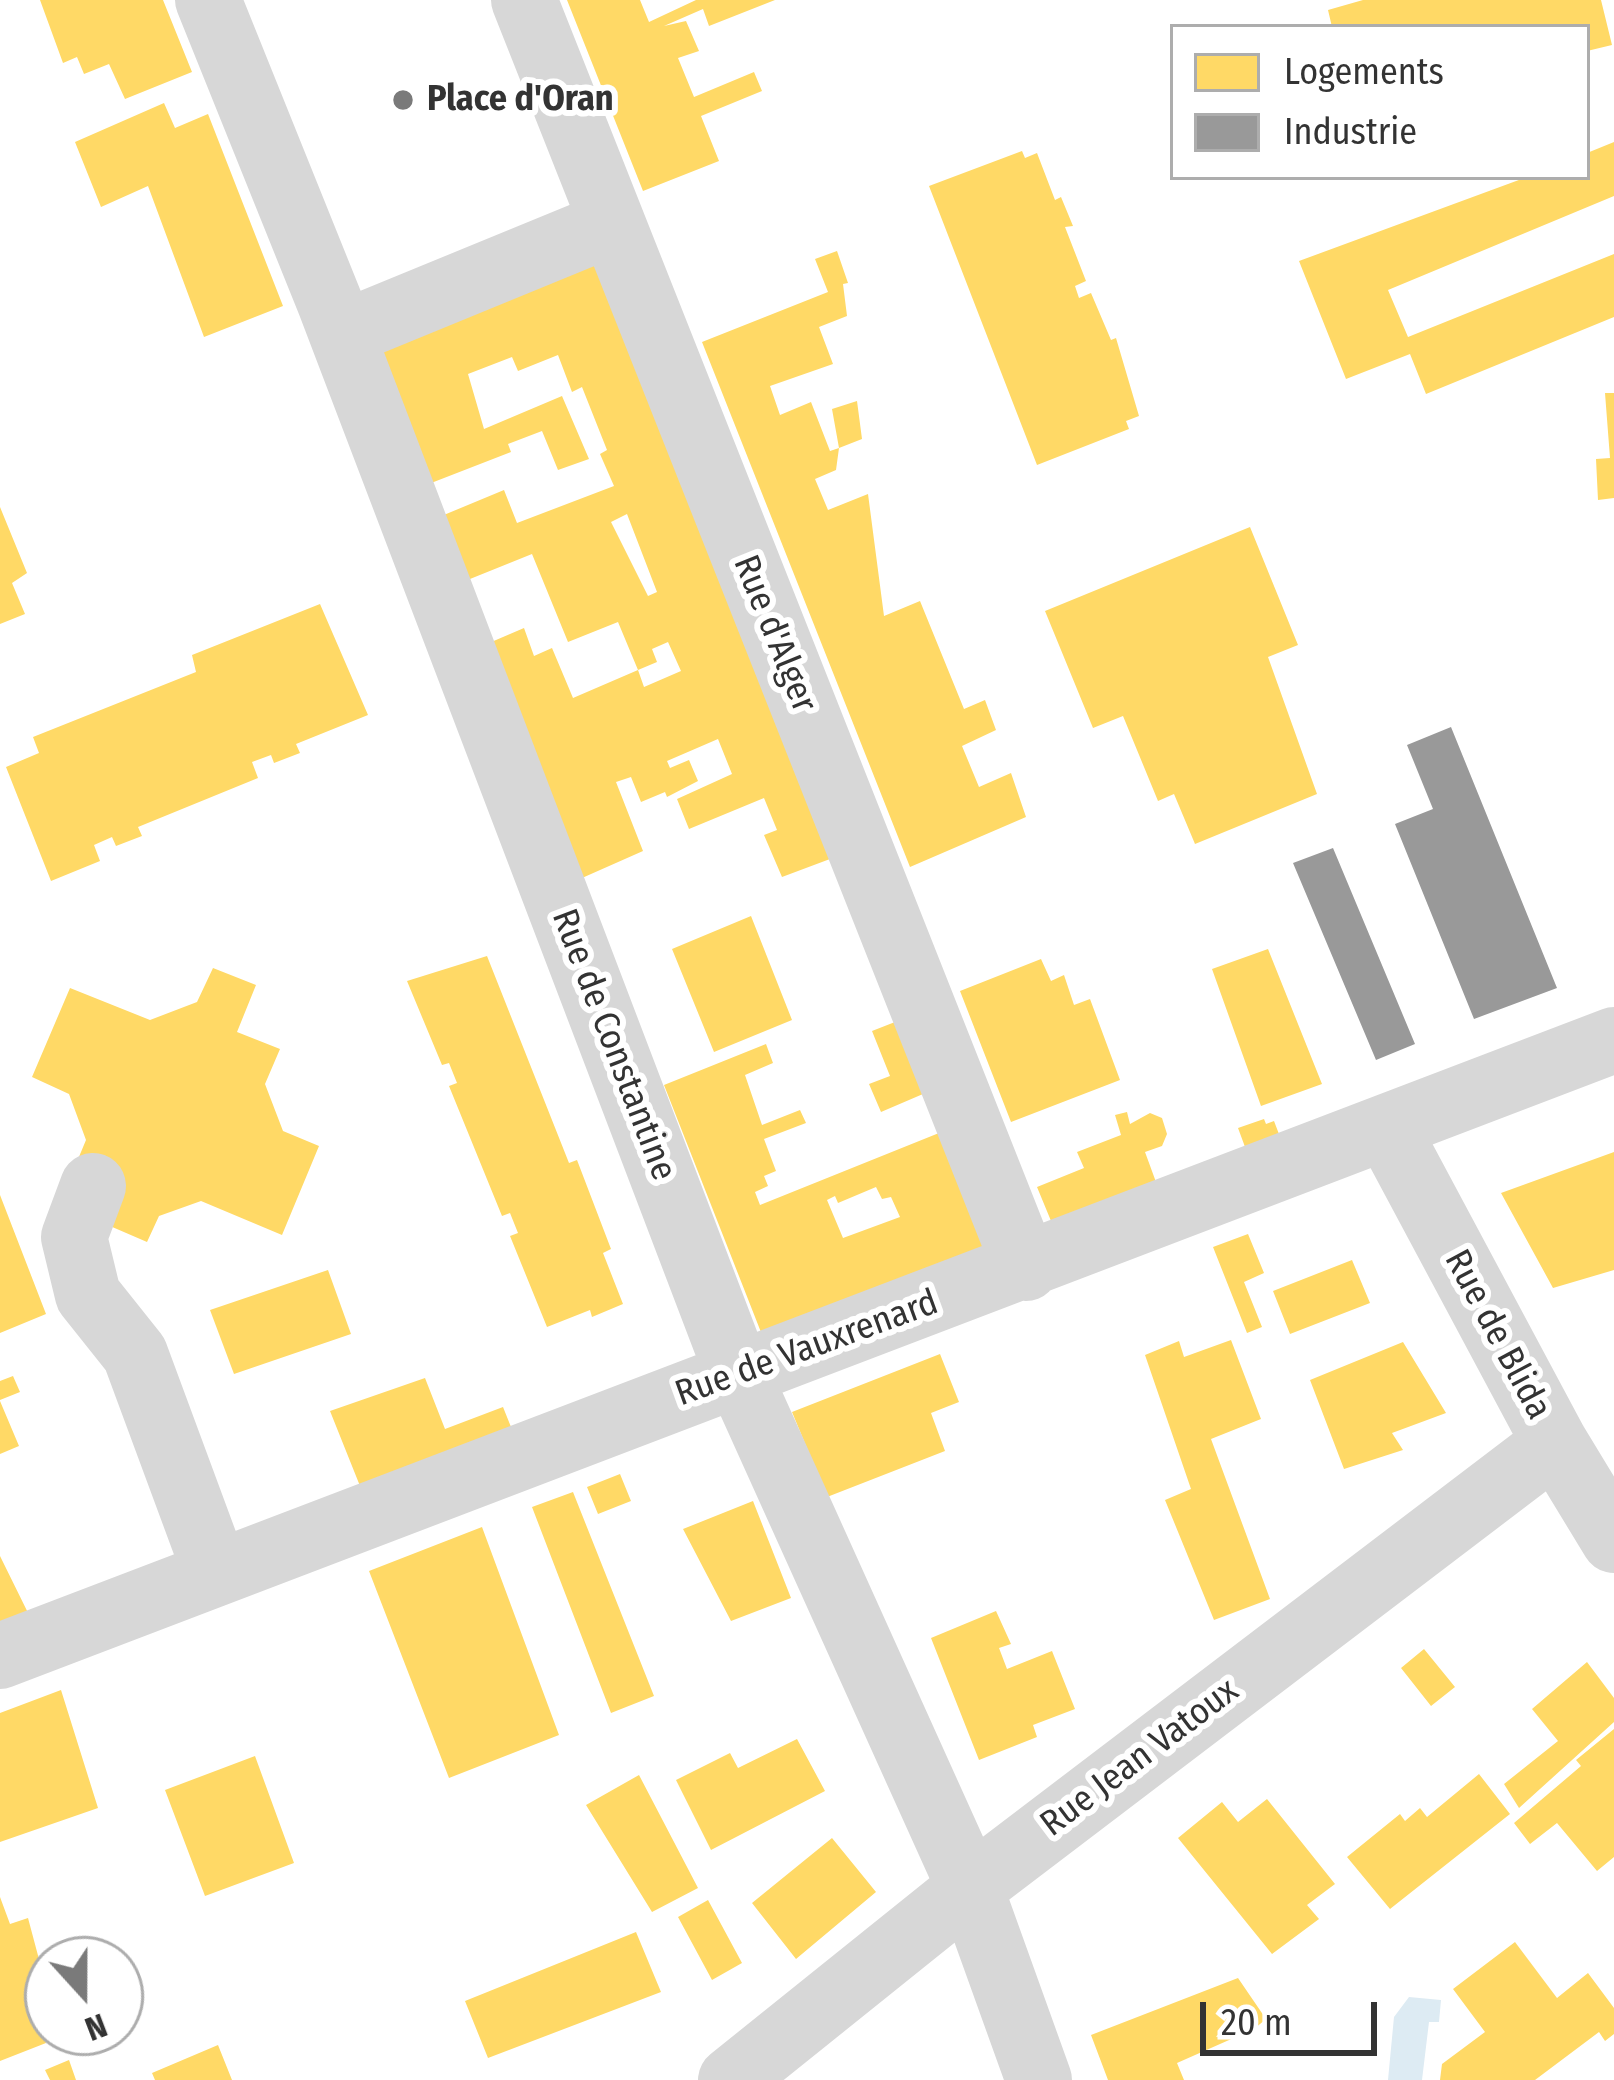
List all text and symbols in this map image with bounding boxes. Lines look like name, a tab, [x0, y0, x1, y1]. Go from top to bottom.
legend	[1170, 24, 1590, 180]
text: Logements	[1284, 50, 1444, 94]
place label: Place d'Oran	[427, 78, 614, 122]
marker: Place d'Oran	[390, 87, 416, 113]
text: Industrie	[1284, 110, 1417, 154]
street label: Rue d'Alger	[723, 549, 825, 719]
street label: Rue de Constantine	[541, 903, 685, 1187]
street label: Rue de Blida	[1434, 1243, 1560, 1427]
street label: Rue de Vauxrenard	[670, 1281, 944, 1417]
street label: Rue Jean Vatoux	[1033, 1670, 1247, 1846]
north arrow	[24, 1936, 144, 2056]
scale bar	[1206, 1978, 1383, 2052]
text: 20 m	[1221, 2001, 1292, 2045]
text: N	[79, 2005, 112, 2049]

